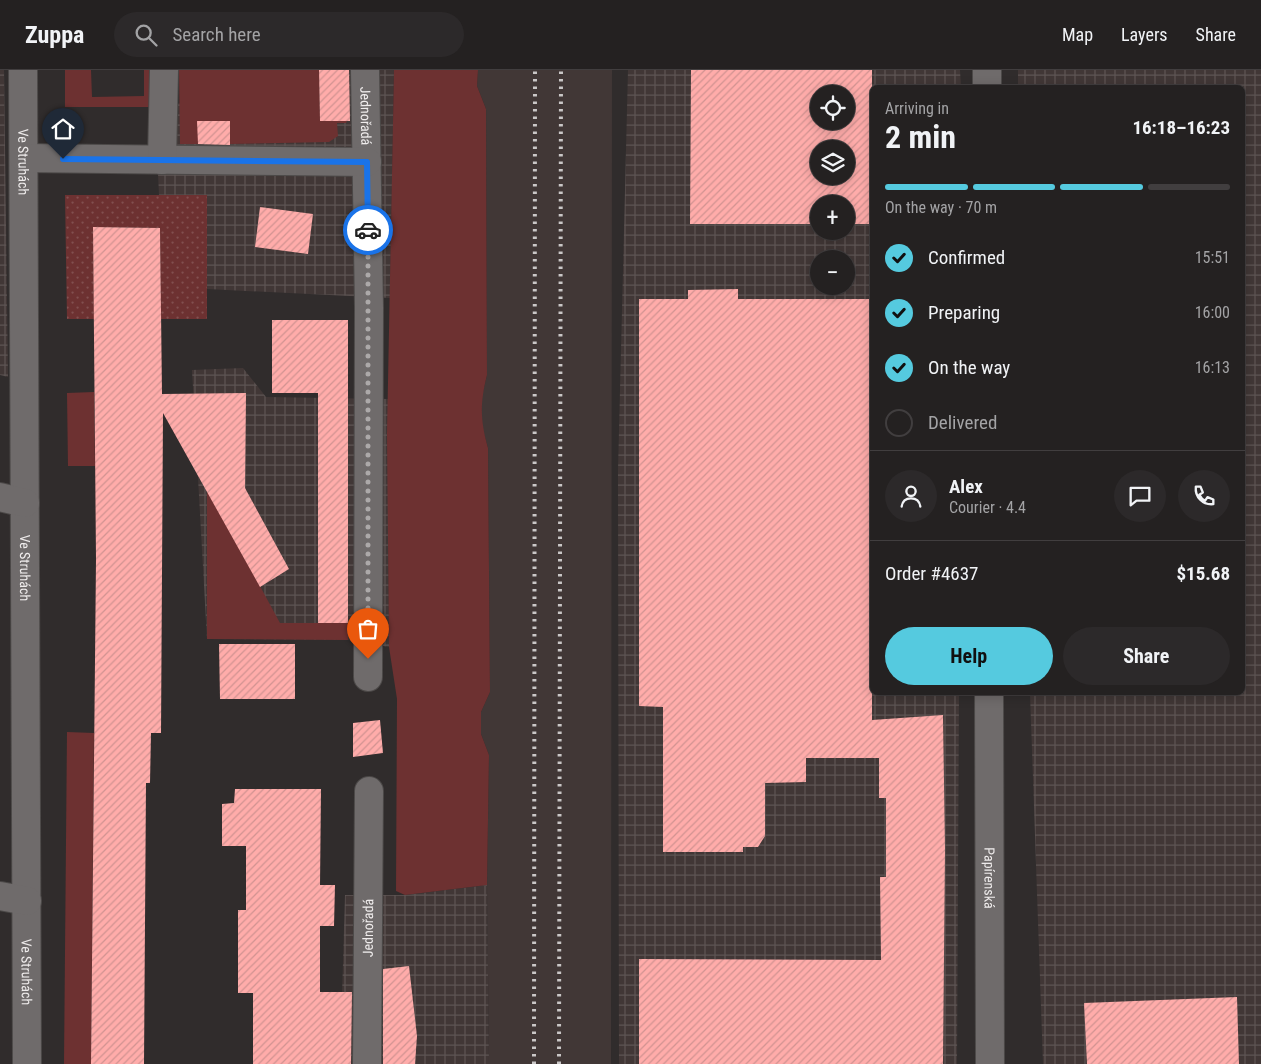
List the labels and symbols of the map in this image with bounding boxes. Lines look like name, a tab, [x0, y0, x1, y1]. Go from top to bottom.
street label: Jednořadá	[357, 87, 374, 145]
pin	[42, 108, 84, 159]
street label: Ve Struhách	[15, 129, 32, 195]
courier	[343, 205, 393, 255]
street label: Ve Struhách	[17, 535, 33, 601]
pin	[347, 608, 389, 659]
street label: Papírenská	[981, 847, 998, 909]
street label: Jednořadá	[360, 899, 376, 957]
street label: Ve Struhách	[18, 939, 35, 1005]

